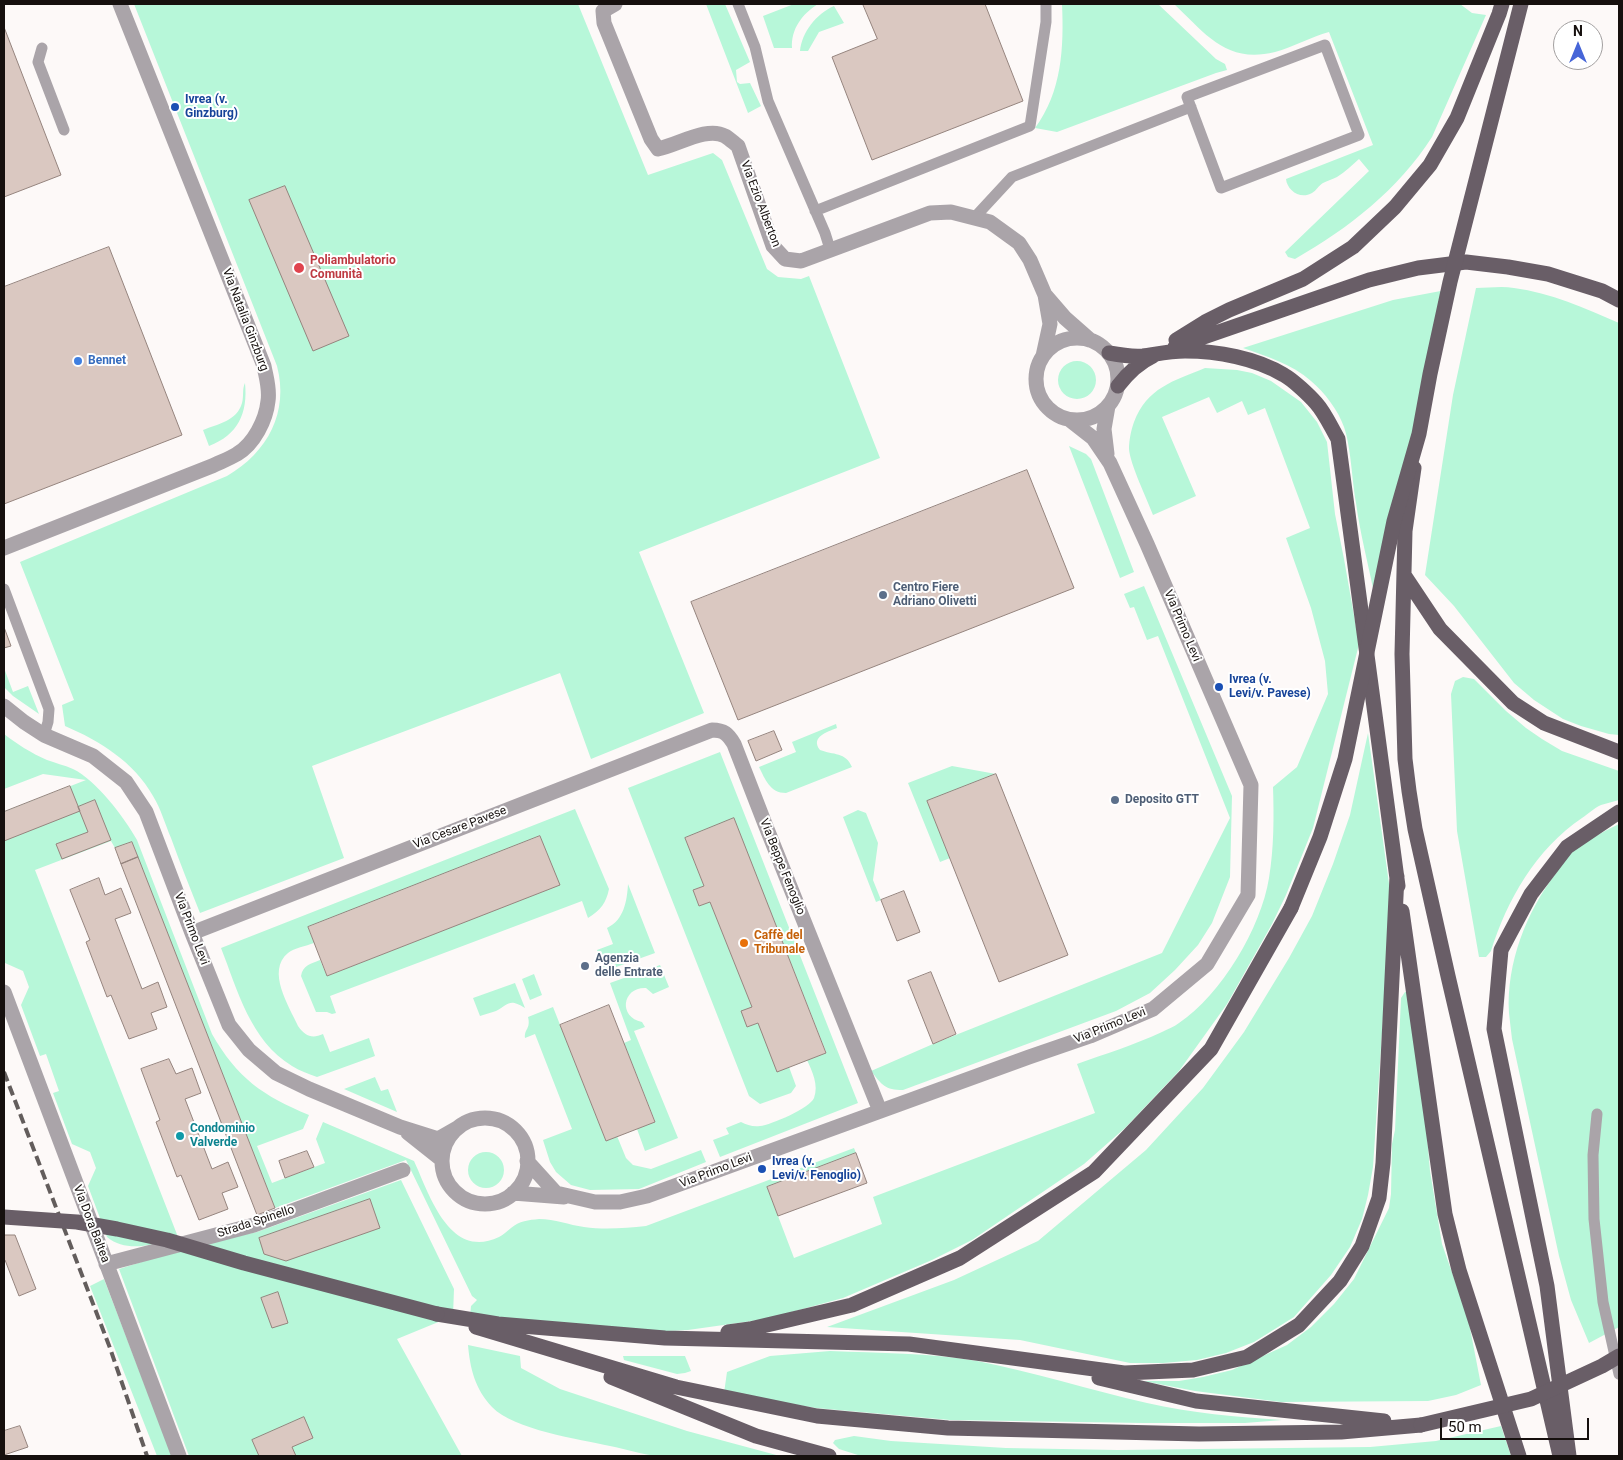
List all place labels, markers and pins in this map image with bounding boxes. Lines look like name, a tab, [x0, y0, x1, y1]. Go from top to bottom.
place label: Ivrea (v. Ginzburg)	[185, 93, 238, 121]
marker: Ivrea (v. Ginzburg)	[169, 101, 181, 113]
place label: Poliambulatorio Comunità	[310, 254, 396, 282]
marker: Poliambulatorio Comunità	[292, 261, 306, 275]
place label: Bennet	[88, 354, 126, 368]
marker: Bennet	[72, 355, 84, 367]
place label: Centro Fiere Adriano Olivetti	[893, 581, 977, 609]
marker: Centro Fiere Adriano Olivetti	[877, 589, 889, 601]
place label: Ivrea (v. Levi/v. Pavese)	[1229, 673, 1311, 701]
marker: Ivrea (v. Levi/v. Pavese)	[1213, 681, 1225, 693]
place label: Deposito GTT	[1125, 793, 1199, 807]
marker: Deposito GTT	[1109, 794, 1121, 806]
place label: Caffè del Tribunale	[754, 929, 805, 957]
marker: Caffè del Tribunale	[738, 937, 750, 949]
place label: Agenzia delle Entrate	[595, 952, 663, 980]
marker: Agenzia delle Entrate	[579, 960, 591, 972]
place label: Condominio Valverde	[190, 1122, 255, 1150]
marker: Condominio Valverde	[174, 1130, 186, 1142]
place label: Ivrea (v. Levi/v. Fenoglio)	[772, 1155, 861, 1183]
marker: Ivrea (v. Levi/v. Fenoglio)	[756, 1163, 768, 1175]

